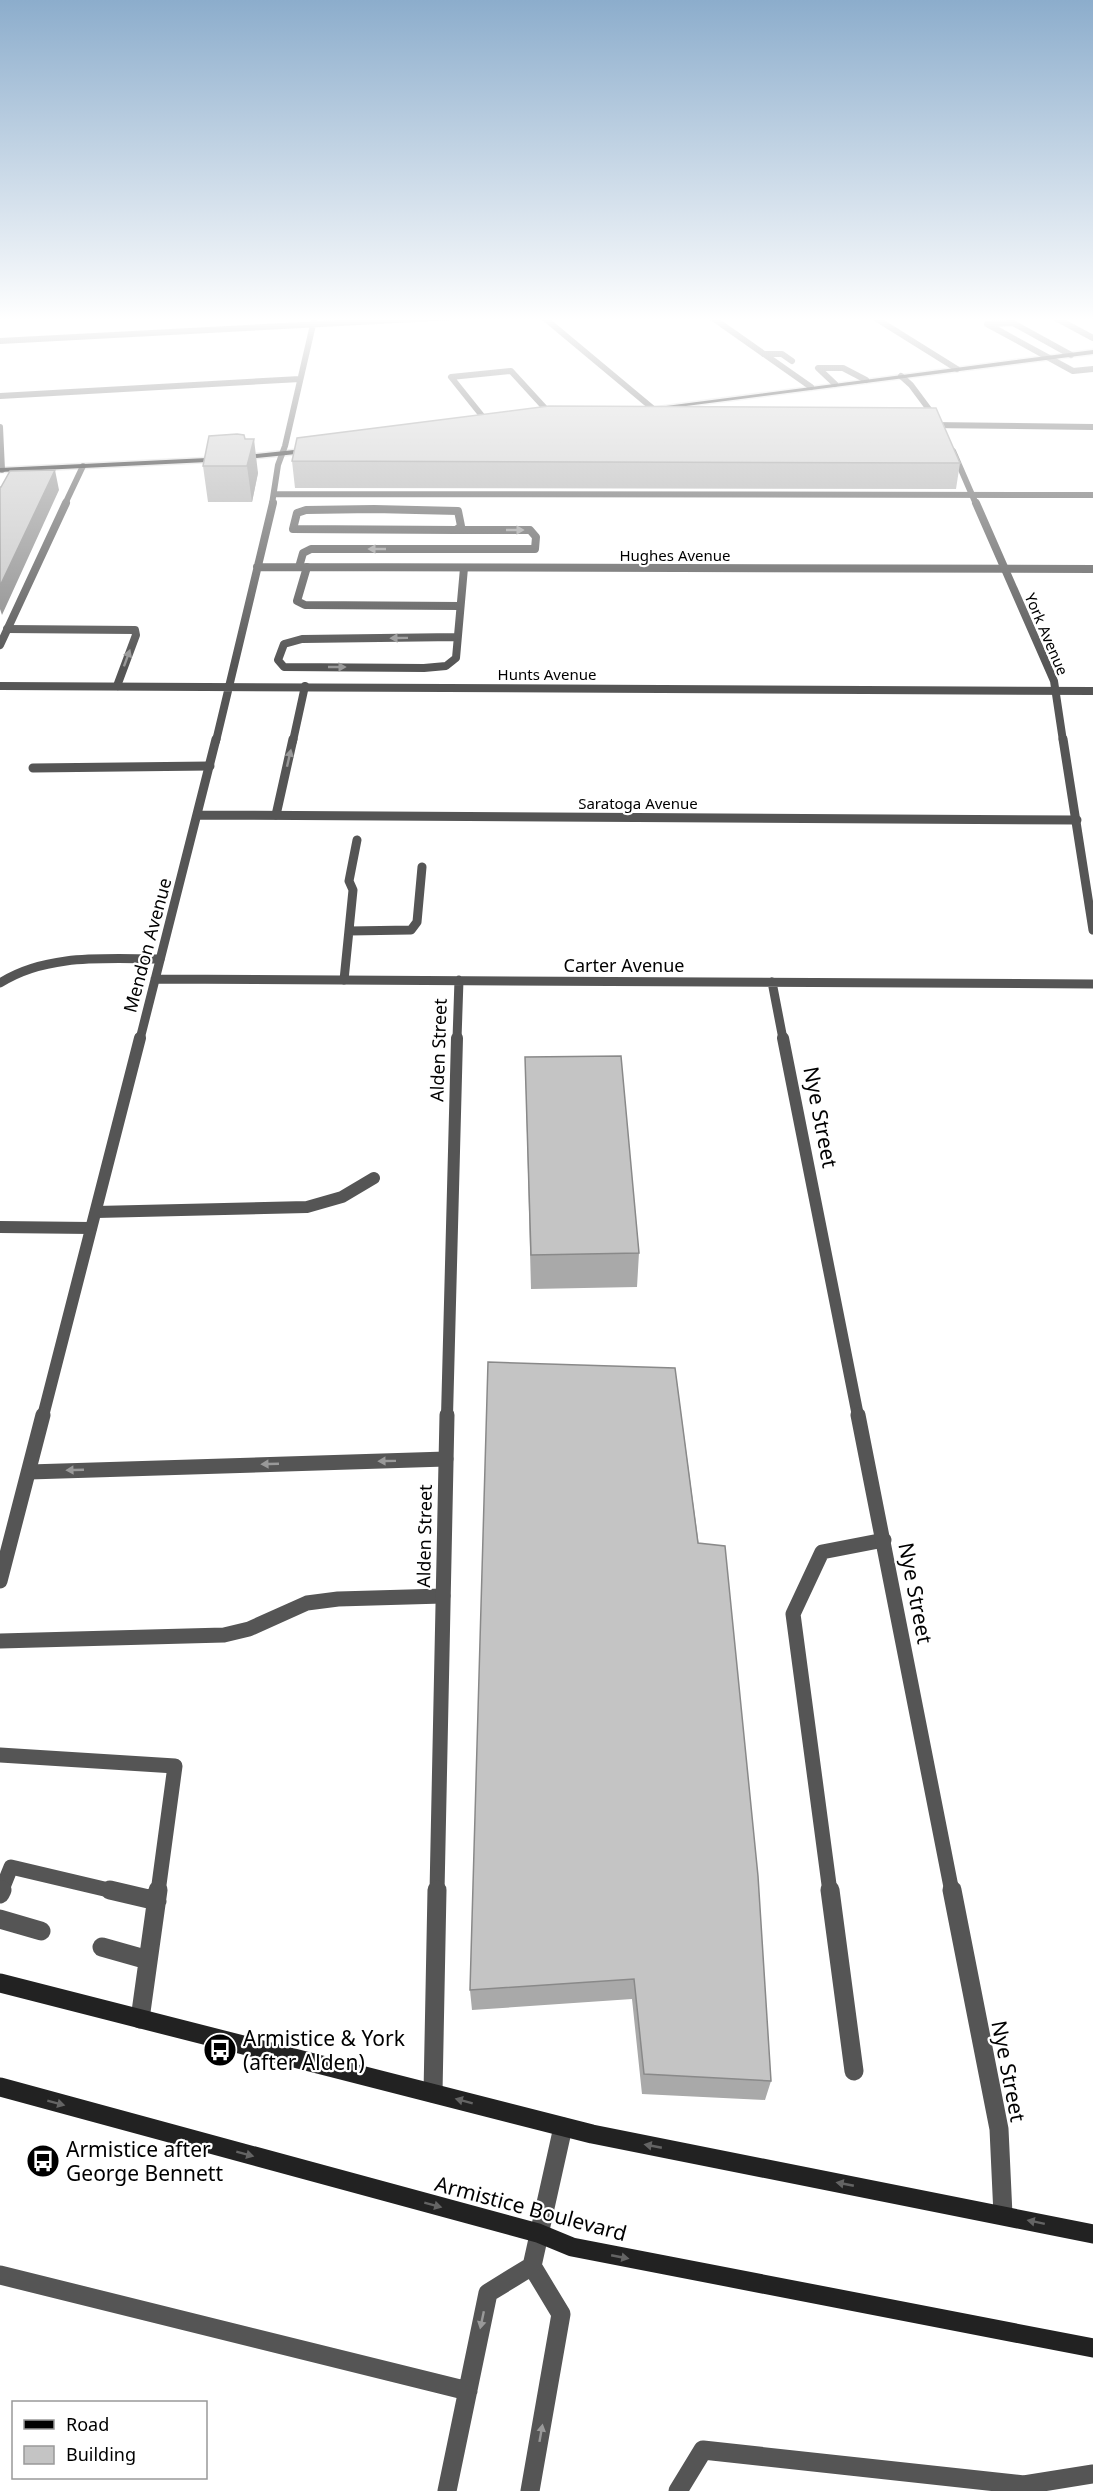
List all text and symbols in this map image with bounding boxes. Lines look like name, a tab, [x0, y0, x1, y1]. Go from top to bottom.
one-way arrow	[505, 525, 524, 535]
one-way arrow	[367, 544, 386, 554]
street label: Hughes Avenue	[619, 545, 731, 565]
street label: York Avenue	[1021, 590, 1073, 678]
one-way arrow	[389, 633, 408, 642]
one-way arrow	[123, 649, 133, 667]
one-way arrow	[328, 662, 347, 672]
street label: Hunts Avenue	[498, 664, 596, 684]
one-way arrow	[284, 749, 294, 767]
street label: Saratoga Avenue	[578, 793, 698, 813]
street label: Mendon Avenue	[117, 875, 177, 1015]
street label: Carter Avenue	[564, 953, 684, 977]
street label: Alden Street	[424, 997, 452, 1102]
street label: Nye Street	[797, 1064, 845, 1170]
one-way arrow	[378, 1456, 397, 1465]
one-way arrow	[260, 1459, 279, 1469]
one-way arrow	[65, 1466, 84, 1475]
street label: Alden Street	[411, 1484, 437, 1588]
street label: Nye Street	[892, 1540, 940, 1646]
street label: Nye Street	[985, 2018, 1033, 2124]
place label: Armistice & York (after Alden)	[243, 2024, 406, 2076]
bus stop icon: Armistice & York (after Alden)	[202, 2032, 238, 2068]
one-way arrow	[454, 2096, 473, 2106]
one-way arrow	[47, 2098, 66, 2108]
place label: Armistice after George Bennett	[66, 2135, 223, 2187]
one-way arrow	[644, 2141, 663, 2150]
bus stop icon: Armistice after George Bennett	[25, 2143, 61, 2179]
one-way arrow	[235, 2149, 254, 2159]
street label: Armistice Boulevard	[432, 2169, 630, 2247]
one-way arrow	[835, 2179, 854, 2188]
one-way arrow	[424, 2201, 442, 2210]
one-way arrow	[1026, 2217, 1045, 2226]
one-way arrow	[611, 2253, 630, 2262]
one-way arrow	[477, 2311, 486, 2330]
legend	[12, 2401, 207, 2479]
text: Road	[66, 2412, 109, 2436]
one-way arrow	[536, 2424, 545, 2443]
text: Building	[66, 2442, 136, 2466]

